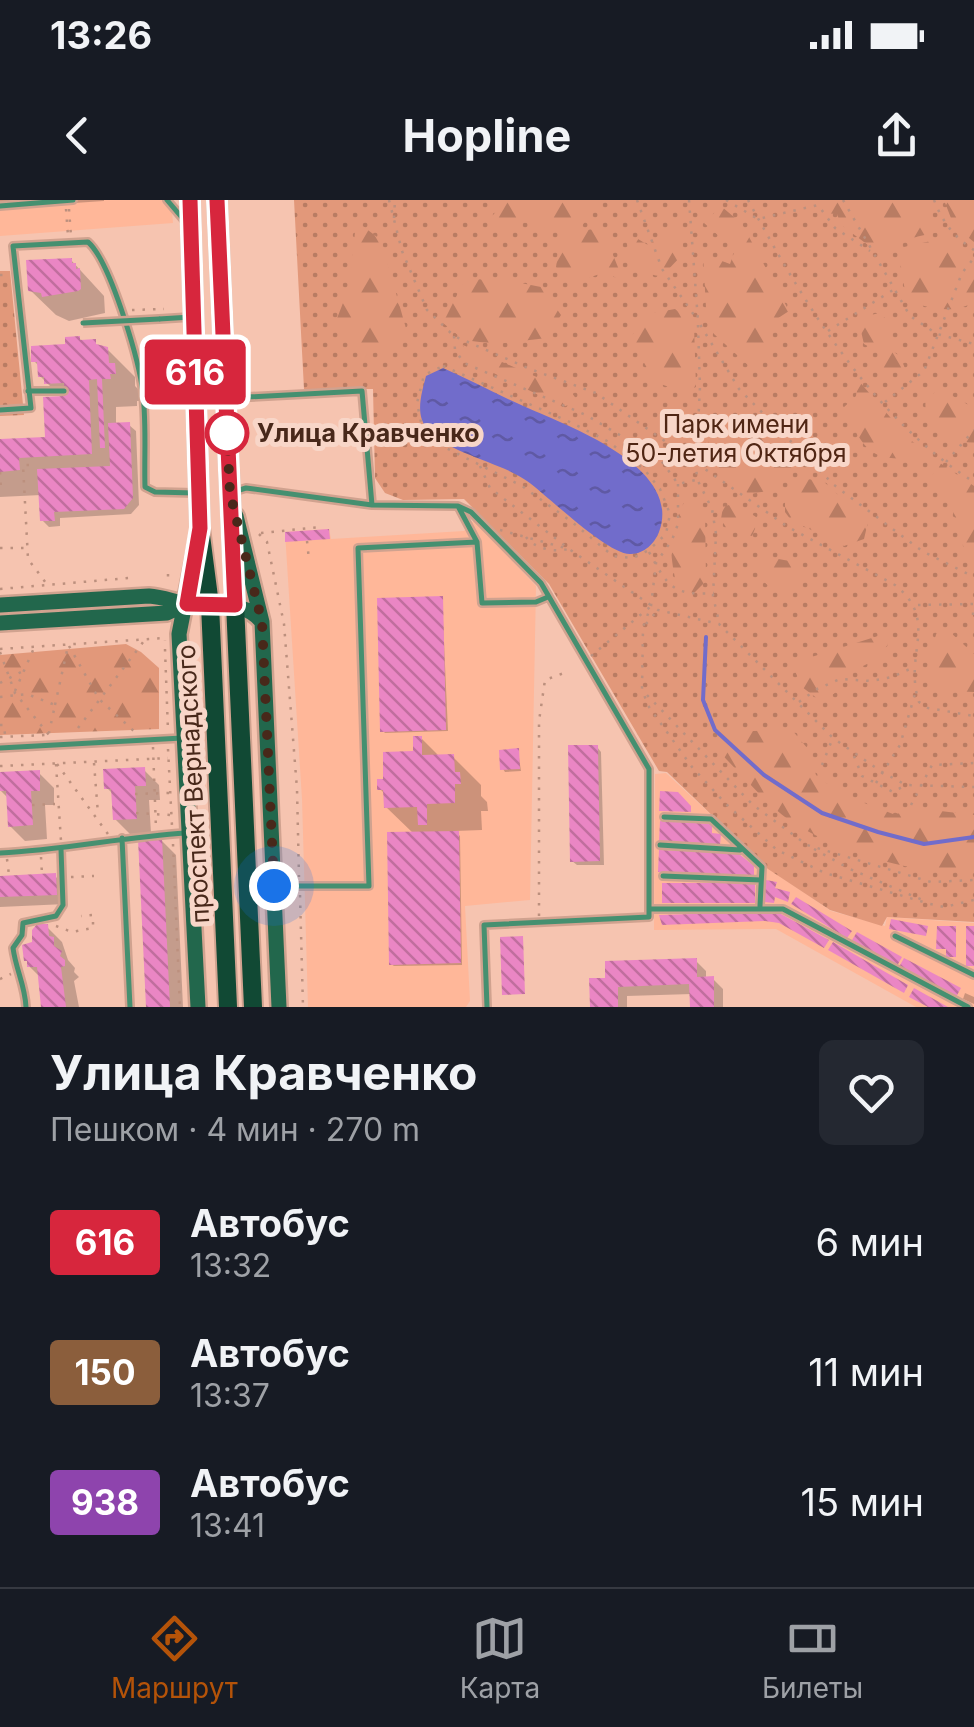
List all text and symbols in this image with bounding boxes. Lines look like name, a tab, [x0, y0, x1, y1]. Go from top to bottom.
text: 13:26	[50, 12, 152, 58]
icon: back	[50, 108, 105, 163]
text: Hopline	[403, 108, 571, 163]
icon: share	[869, 108, 924, 163]
line badge: 616	[138, 340, 252, 404]
text: 616	[165, 351, 225, 393]
park label: Парк имени 50-летия Октября	[625, 409, 847, 468]
marker: Улица Кравченко	[206, 412, 248, 454]
place label: Улица Кравченко	[257, 418, 480, 448]
street label: проспект Вернадского	[171, 644, 215, 924]
your location	[249, 861, 299, 911]
button: heart	[819, 1040, 924, 1145]
text: Улица Кравченко	[50, 1043, 477, 1102]
text: Пешком · 4 мин · 270 m	[50, 1110, 420, 1149]
text: Автобус	[190, 1200, 350, 1246]
text: 6 мин	[816, 1219, 924, 1265]
text: 616	[75, 1221, 135, 1263]
text: 13:32	[190, 1246, 271, 1285]
text: Автобус	[190, 1330, 350, 1376]
text: 11 мин	[808, 1349, 924, 1395]
text: 150	[74, 1351, 136, 1393]
text: 13:37	[190, 1376, 270, 1415]
text: Автобус	[190, 1460, 350, 1506]
text: 15 мин	[801, 1479, 924, 1525]
text: 938	[71, 1481, 139, 1523]
text: 13:41	[190, 1506, 265, 1545]
tab: Маршрут	[111, 1611, 238, 1705]
tab: Карта	[460, 1611, 540, 1705]
tab: Билеты	[762, 1611, 863, 1705]

